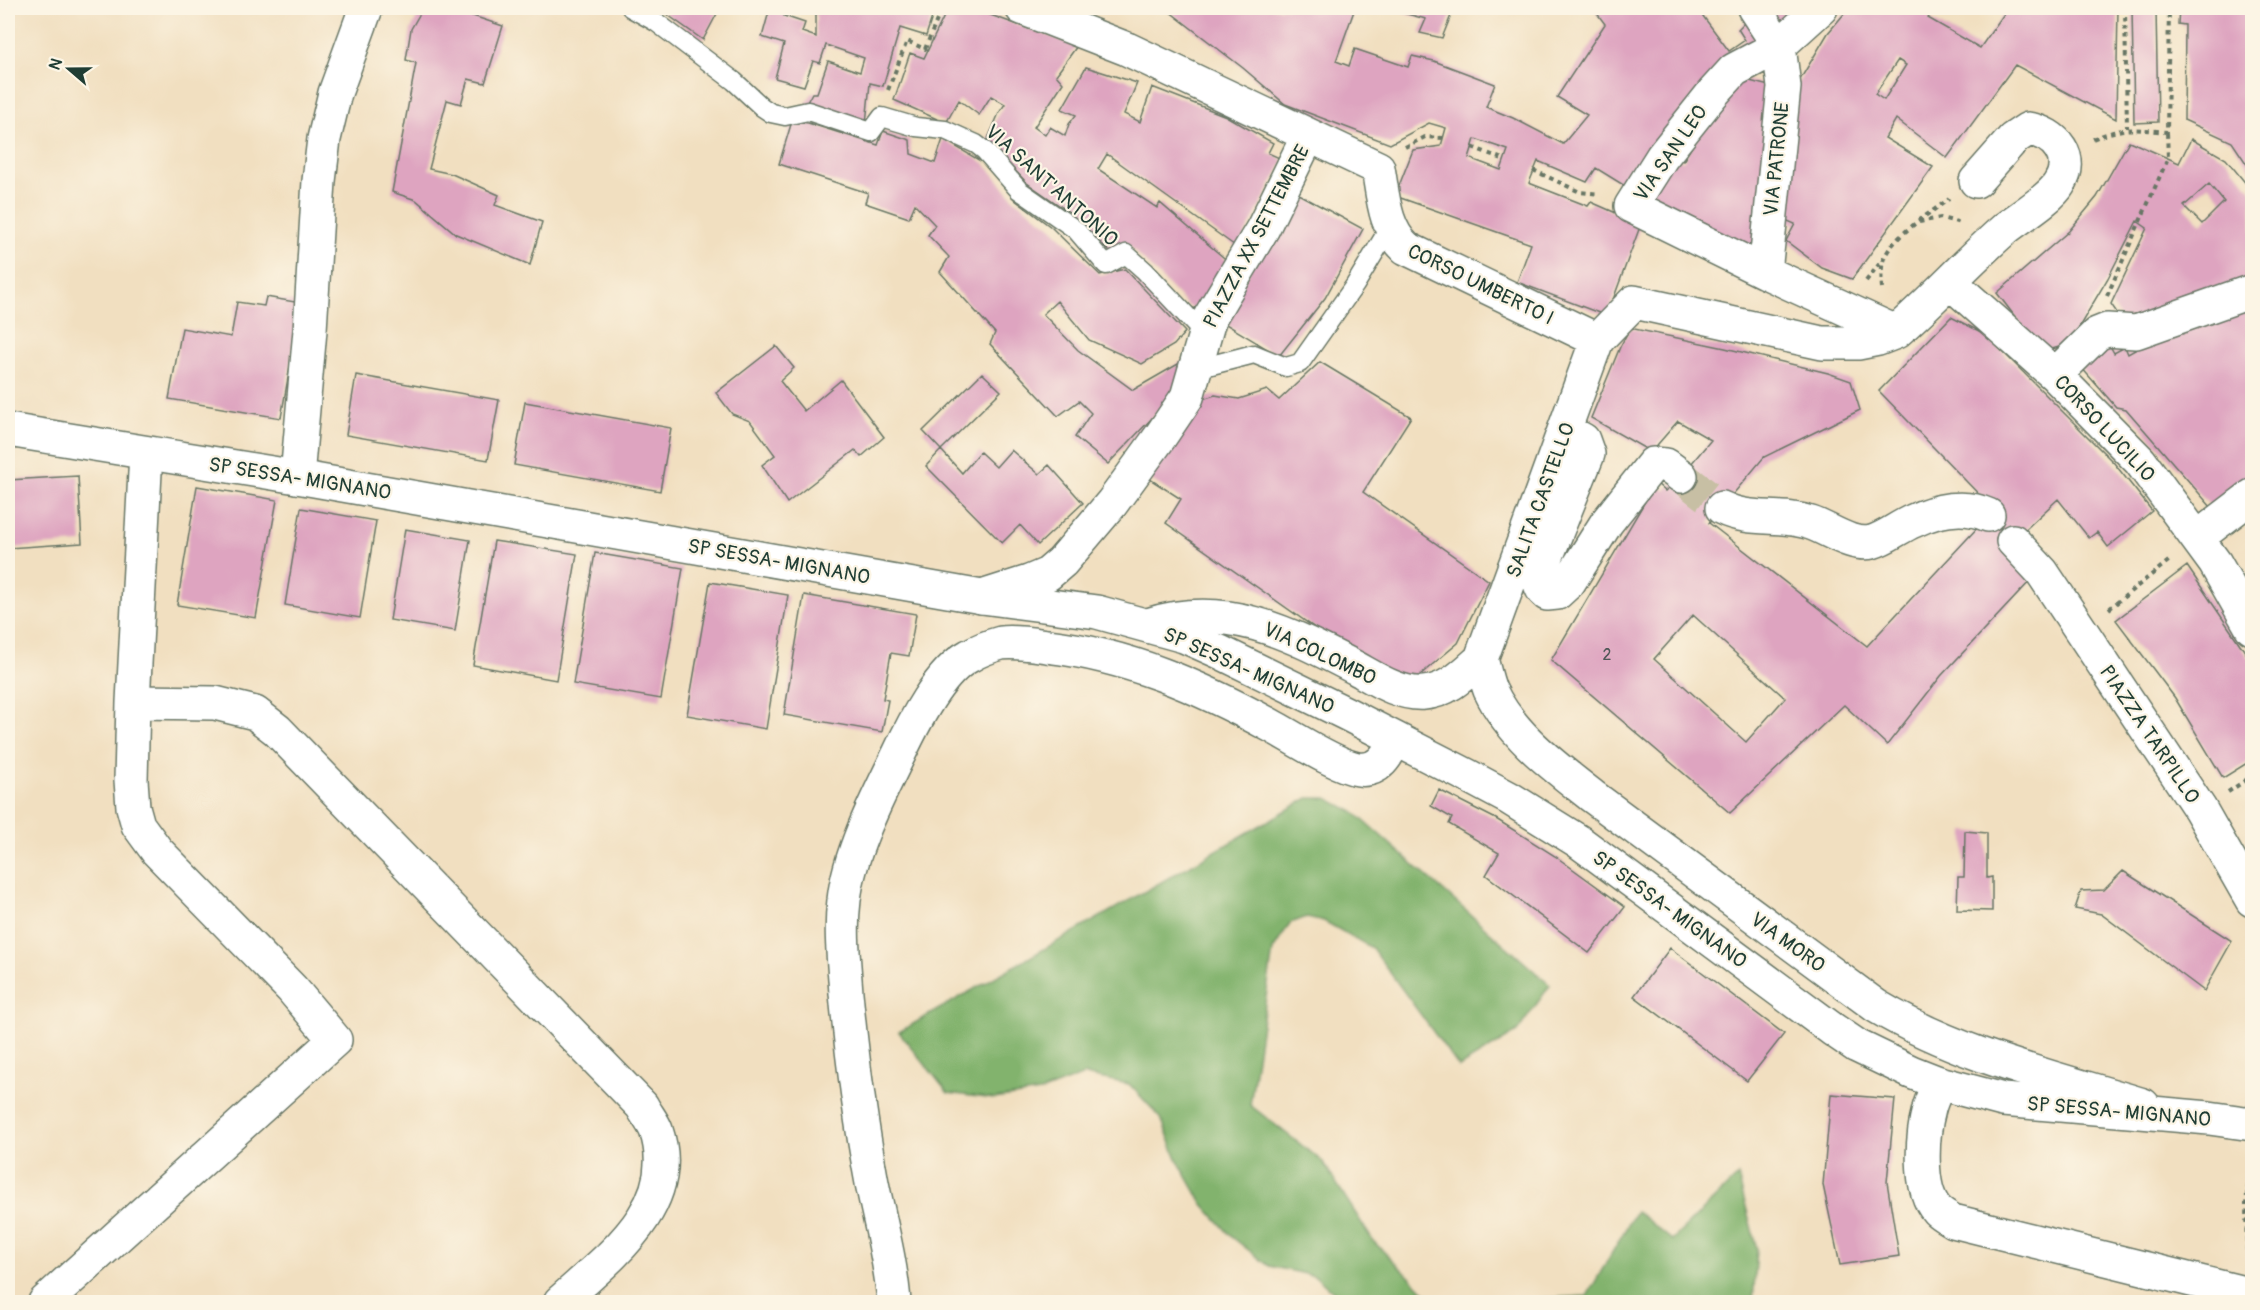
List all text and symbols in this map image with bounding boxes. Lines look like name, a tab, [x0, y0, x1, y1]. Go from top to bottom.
north arrow	[39, 39, 99, 99]
text: N	[45, 56, 67, 73]
street label: VIA SAN LEO	[1628, 100, 1713, 206]
street label: VIA PATRONE	[1758, 101, 1795, 217]
street label: VIA SANT'ANTONIO	[980, 119, 1123, 252]
street label: PIAZZA XX SETTEMBRE	[1198, 140, 1315, 332]
street label: CORSO UMBERTO I	[1404, 238, 1558, 331]
street label: CORSO LUCILIO	[2049, 370, 2160, 487]
street label: SALITA CASTELLO	[1501, 419, 1580, 581]
street label: SP SESSA- MIGNANO	[207, 452, 393, 505]
street label: SP SESSA- MIGNANO	[686, 533, 872, 590]
street label: VIA COLOMBO	[1259, 616, 1380, 690]
street label: SP SESSA- MIGNANO	[1160, 622, 1338, 719]
house number: 2	[1603, 645, 1612, 665]
street label: PIAZZA TARPILLO	[2094, 660, 2205, 808]
street label: SP SESSA- MIGNANO	[1588, 845, 1752, 974]
street label: VIA MORO	[1745, 907, 1830, 978]
street label: SP SESSA- MIGNANO	[2026, 1091, 2212, 1132]

